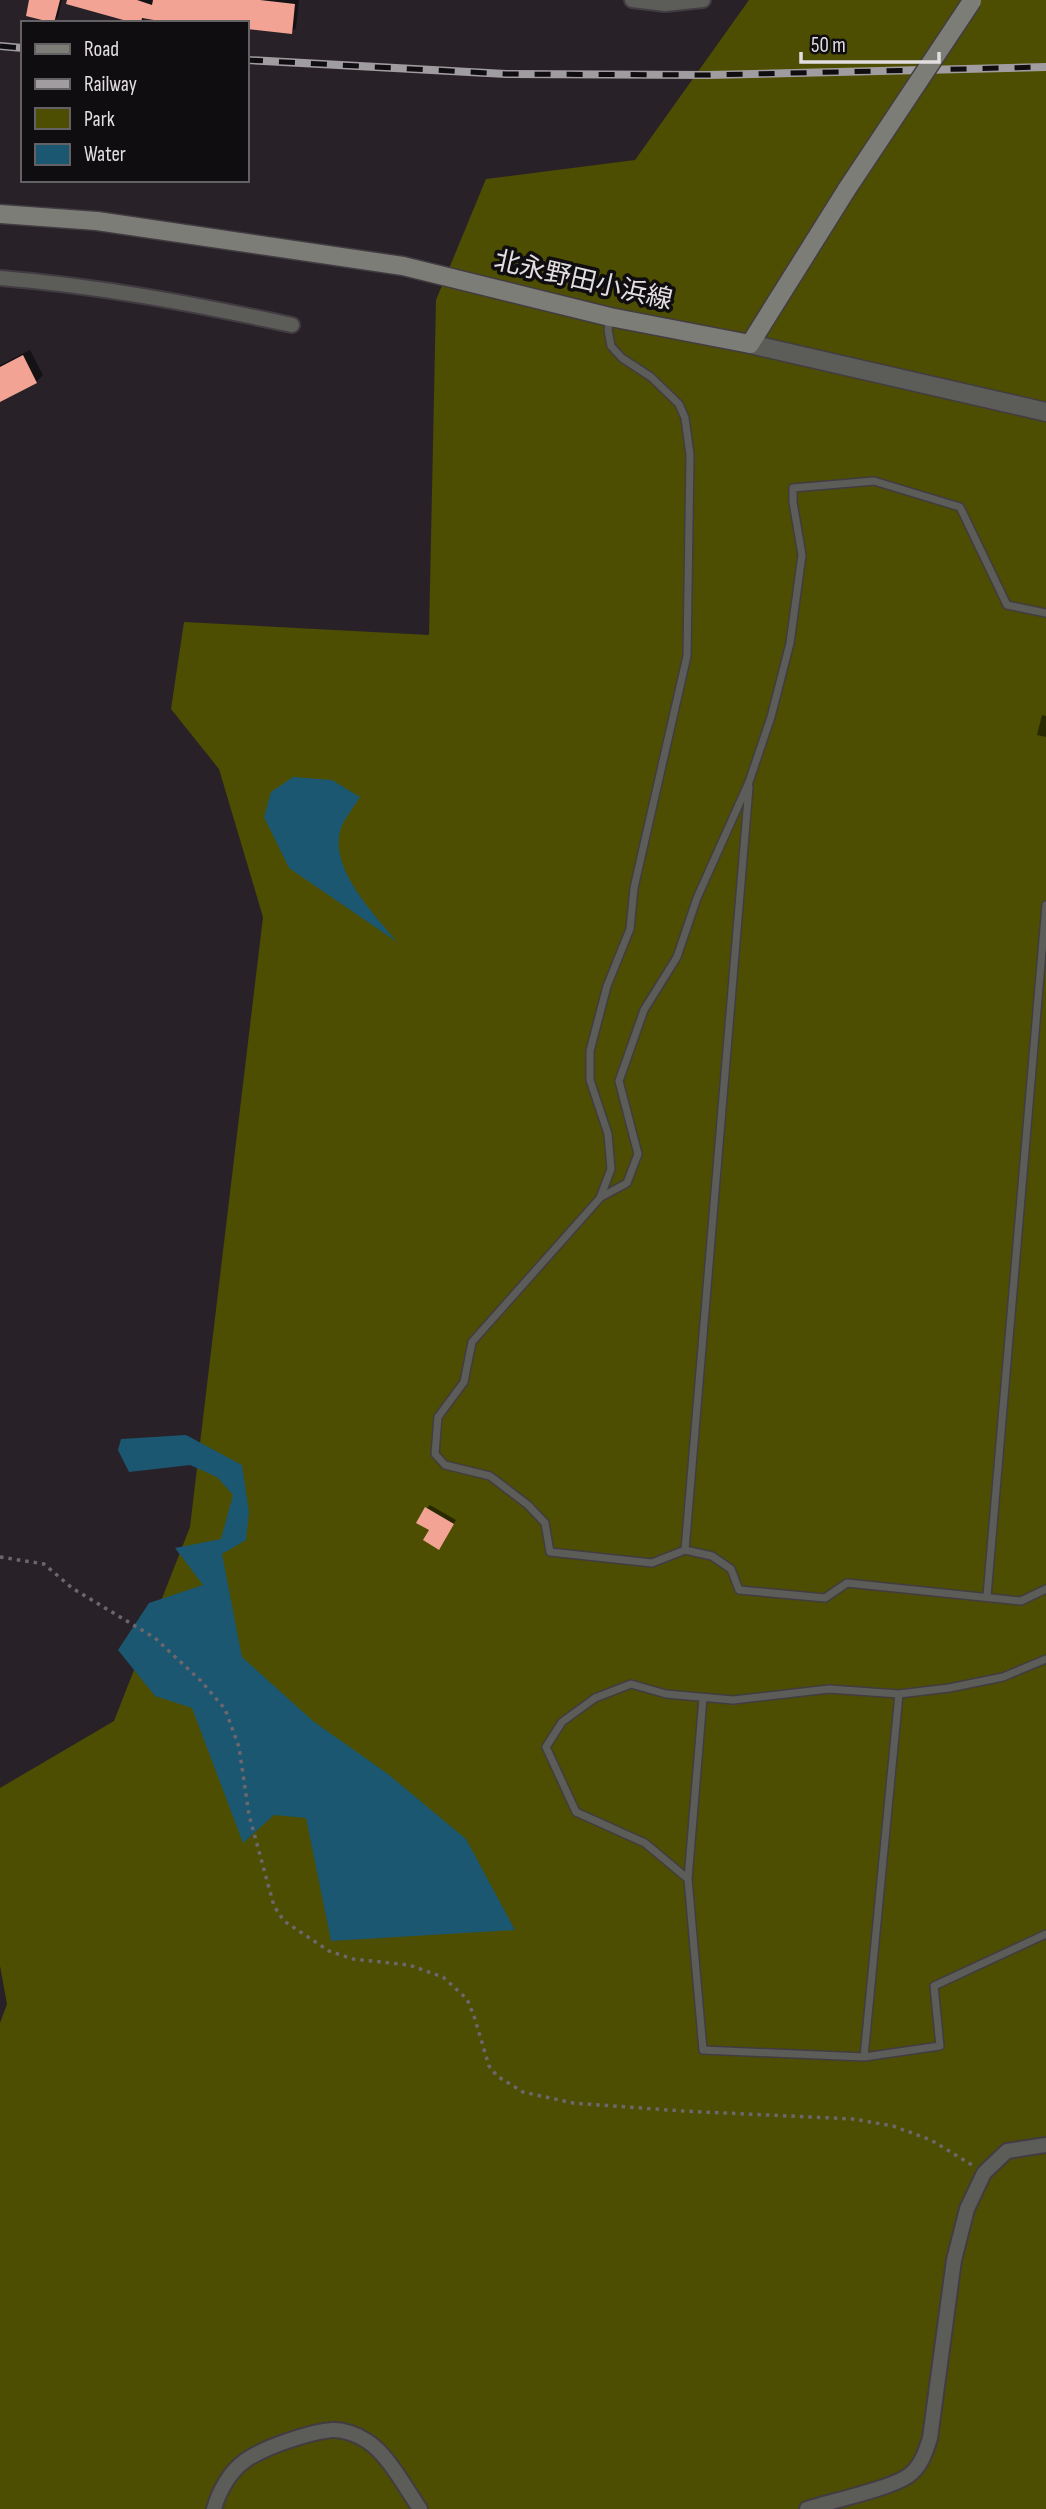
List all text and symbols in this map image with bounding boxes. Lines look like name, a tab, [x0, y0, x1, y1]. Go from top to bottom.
legend	[21, 21, 248, 182]
scale bar	[801, 21, 939, 65]
text: 50 m	[811, 33, 846, 58]
text: Road	[84, 37, 119, 62]
text: Railway	[84, 72, 137, 97]
text: Park	[84, 107, 115, 132]
text: Water	[84, 142, 126, 167]
street label: 北永野田小浜線	[491, 245, 675, 317]

